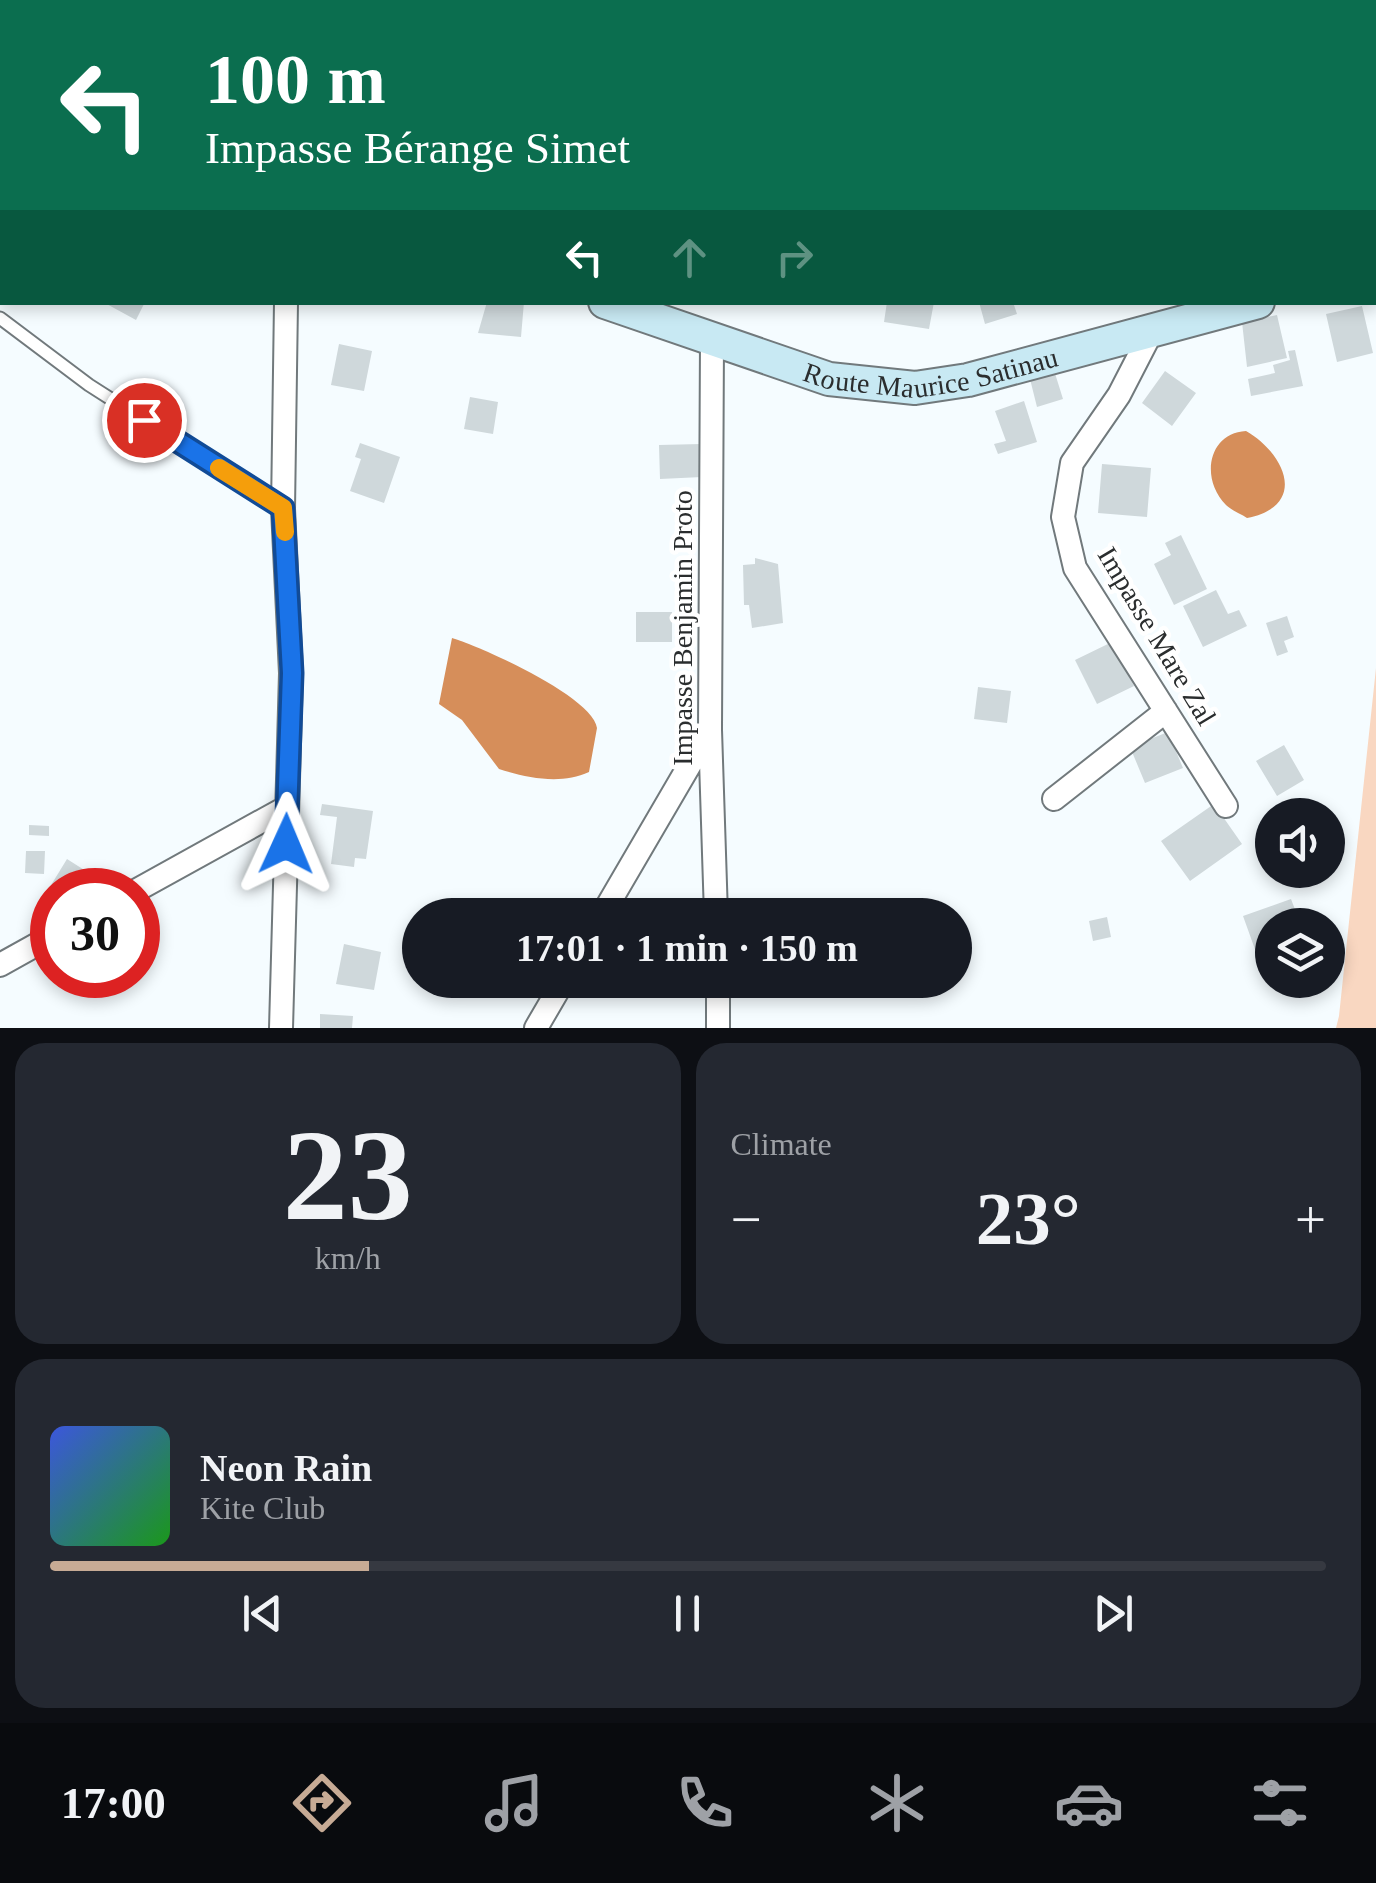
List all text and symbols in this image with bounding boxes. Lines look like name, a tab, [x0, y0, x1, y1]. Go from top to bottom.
icon: left	[40, 40, 170, 170]
text: 100 m	[205, 41, 386, 118]
text: Impasse Bérange Simet	[205, 123, 630, 173]
icon: left	[557, 230, 612, 285]
icon: ahead	[662, 230, 717, 285]
icon: right	[767, 230, 822, 285]
street label: Route Maurice Satinau	[799, 341, 1061, 404]
pin	[102, 378, 187, 463]
icon: arrive	[117, 393, 172, 448]
street label: Impasse Benjamin Proto	[667, 490, 698, 766]
street label: Impasse Mare Zal	[1092, 541, 1222, 731]
position arrow	[234, 792, 338, 896]
map controls	[1255, 798, 1345, 998]
button: sound	[1255, 798, 1345, 888]
speed limit sign: 30	[30, 868, 160, 998]
button: layers	[1255, 908, 1345, 998]
text: 17:01 · 1 min · 150 m	[516, 927, 858, 969]
text: 23	[283, 1103, 413, 1247]
text: Climate	[731, 1126, 832, 1162]
text: 23°	[976, 1177, 1081, 1260]
text: −	[731, 1189, 762, 1250]
text: +	[1295, 1189, 1326, 1250]
text: km/h	[315, 1240, 381, 1276]
text: Neon Rain	[200, 1447, 372, 1489]
text: Kite Club	[200, 1490, 325, 1526]
icon: previous	[235, 1586, 290, 1641]
icon: pause	[660, 1586, 715, 1641]
icon: next	[1086, 1586, 1141, 1641]
icon: directions	[287, 1768, 357, 1838]
icon: music	[479, 1768, 549, 1838]
icon: phone	[670, 1768, 740, 1838]
icon: climate	[862, 1768, 932, 1838]
icon: car	[1054, 1768, 1124, 1838]
icon: filters	[1245, 1768, 1315, 1838]
text: 17:00	[61, 1778, 166, 1828]

